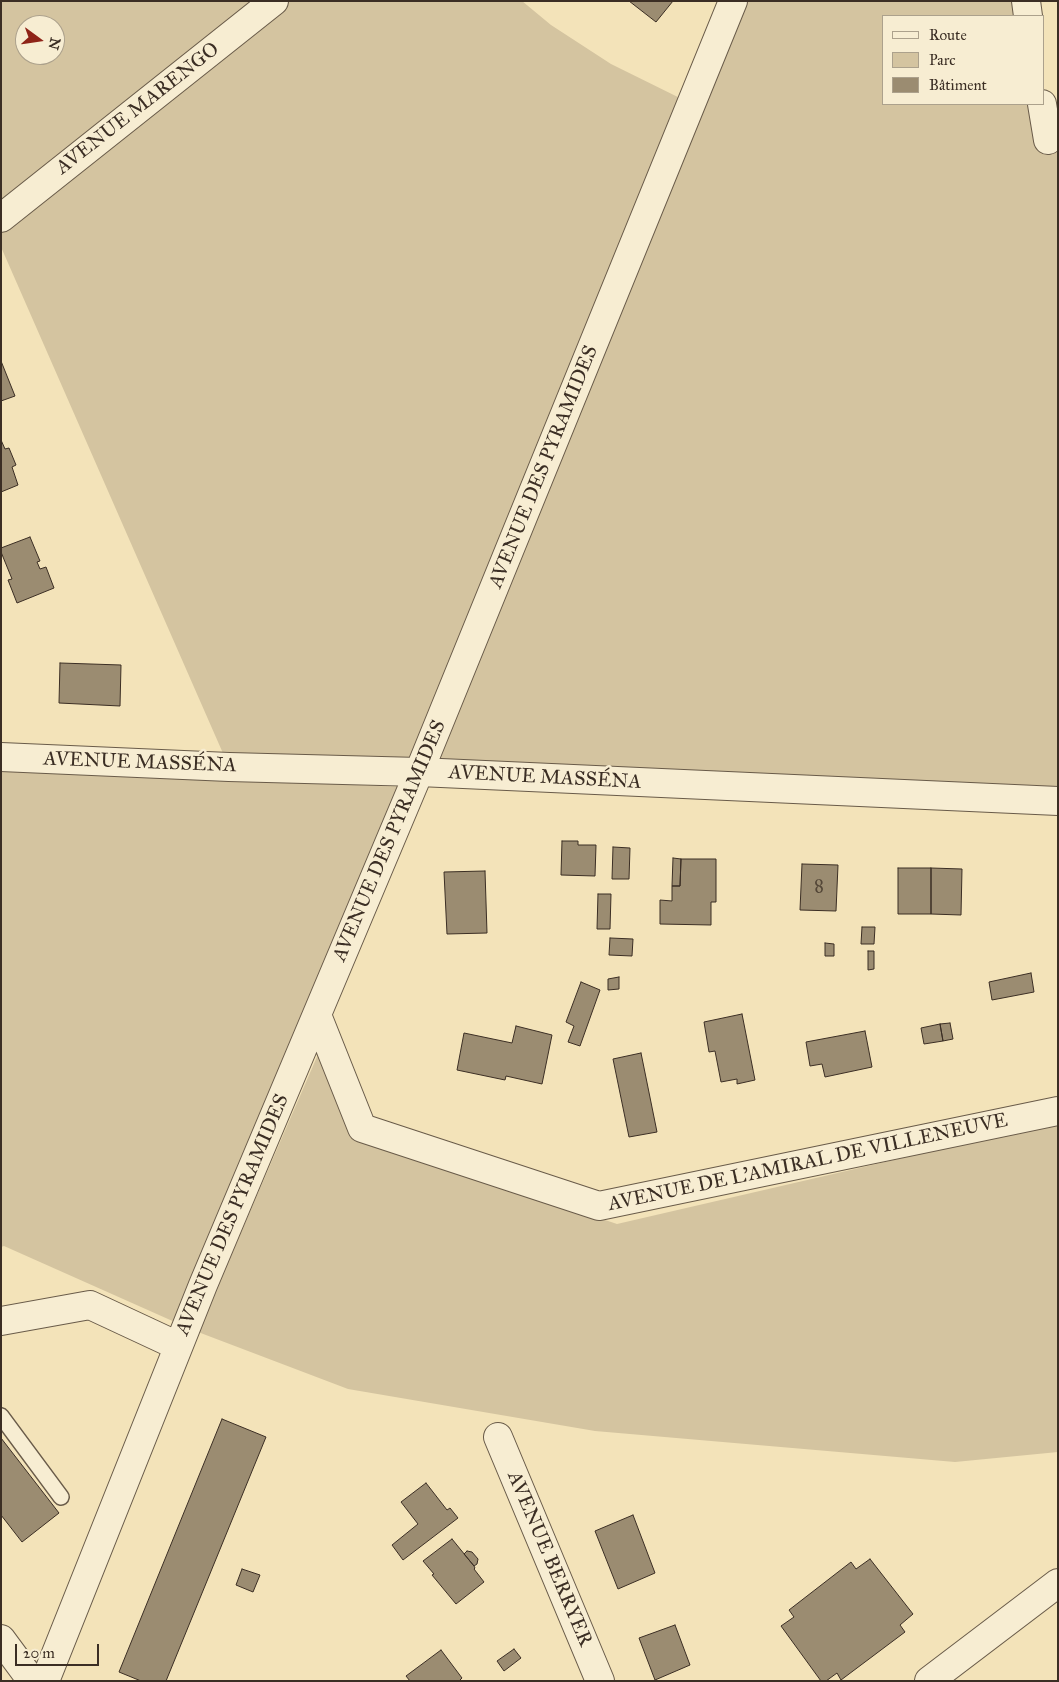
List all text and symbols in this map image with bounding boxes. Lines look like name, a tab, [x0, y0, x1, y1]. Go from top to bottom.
north arrow	[15, 15, 65, 65]
legend	[882, 15, 1044, 105]
text: Route	[929, 26, 967, 44]
street label: AVENUE MARENGO	[52, 38, 224, 180]
text: Parc	[929, 51, 956, 69]
text: Bâtiment	[929, 76, 987, 94]
street label: AVENUE DES PYRAMIDES	[484, 342, 604, 592]
street label: AVENUE DES PYRAMIDES	[328, 717, 452, 965]
street label: AVENUE MASSÉNA	[43, 748, 237, 778]
street label: AVENUE MASSÉNA	[448, 761, 642, 795]
house number: 8	[814, 877, 824, 899]
street label: AVENUE DES PYRAMIDES	[171, 1091, 295, 1339]
street label: AVENUE DE L'AMIRAL DE VILLENEUVE	[606, 1109, 1010, 1217]
street label: AVENUE BERRYER	[501, 1468, 597, 1650]
scale bar	[18, 1634, 101, 1666]
text: 20 m	[23, 1644, 55, 1662]

